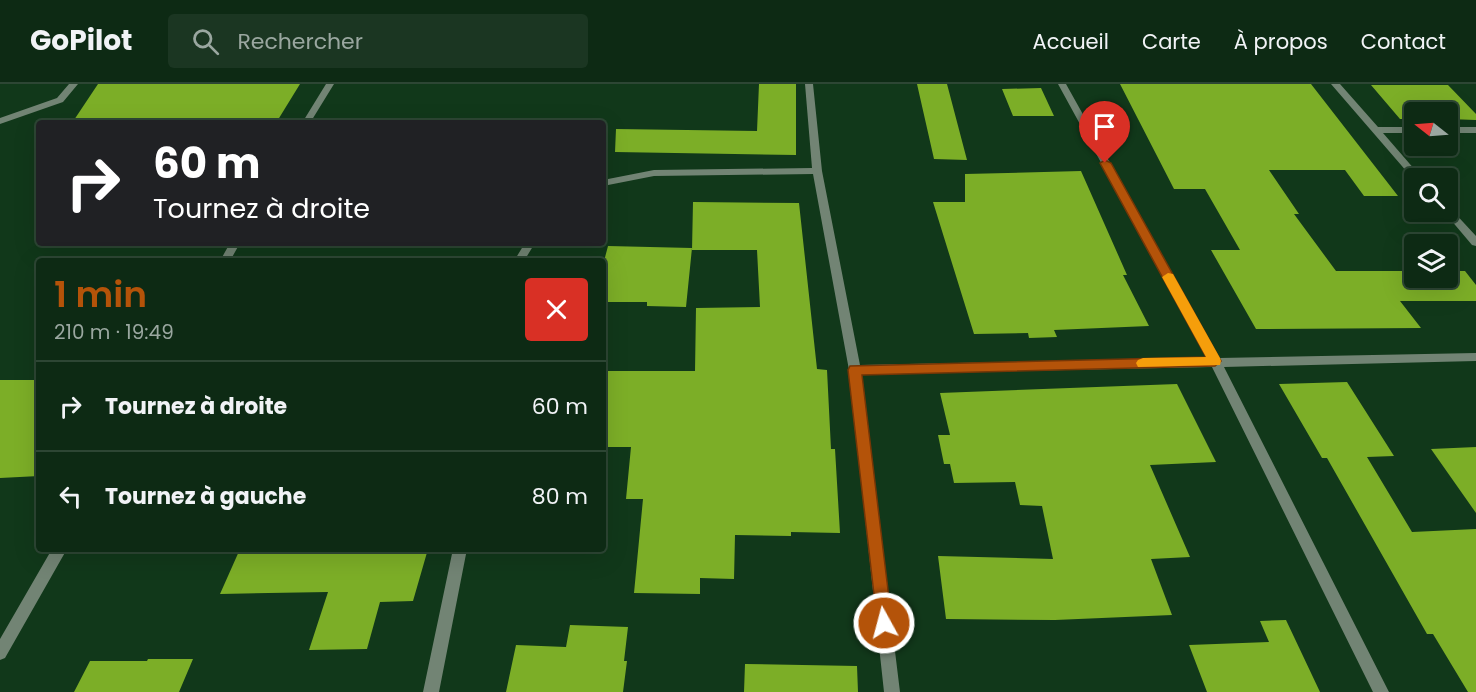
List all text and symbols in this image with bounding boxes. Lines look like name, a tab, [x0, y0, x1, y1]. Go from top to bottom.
search box	[168, 14, 588, 68]
text: GoPilot	[30, 21, 132, 60]
icon: search	[189, 25, 222, 58]
text: Rechercher	[237, 26, 363, 57]
text: Accueil	[1032, 27, 1109, 56]
text: Carte	[1142, 27, 1201, 56]
text: À propos	[1234, 27, 1328, 56]
text: Contact	[1361, 27, 1446, 56]
pin	[1079, 101, 1130, 163]
north arrow	[1404, 102, 1458, 156]
map controls	[1404, 102, 1458, 288]
icon: arrive	[1088, 110, 1121, 143]
text: 60 m	[153, 134, 261, 193]
icon: right	[54, 144, 132, 222]
button: search	[1404, 168, 1458, 222]
text: Tournez à droite	[153, 190, 370, 227]
button: layers	[1404, 234, 1458, 288]
text: 1 min	[54, 269, 147, 320]
button: close	[525, 278, 588, 341]
text: 210 m · 19:49	[54, 318, 174, 346]
icon: right	[54, 390, 87, 423]
text: Tournez à droite	[105, 391, 287, 422]
text: 60 m	[532, 391, 588, 422]
icon: left	[54, 480, 87, 513]
text: Tournez à gauche	[105, 481, 306, 512]
text: 80 m	[532, 481, 588, 512]
position arrow	[852, 591, 916, 655]

